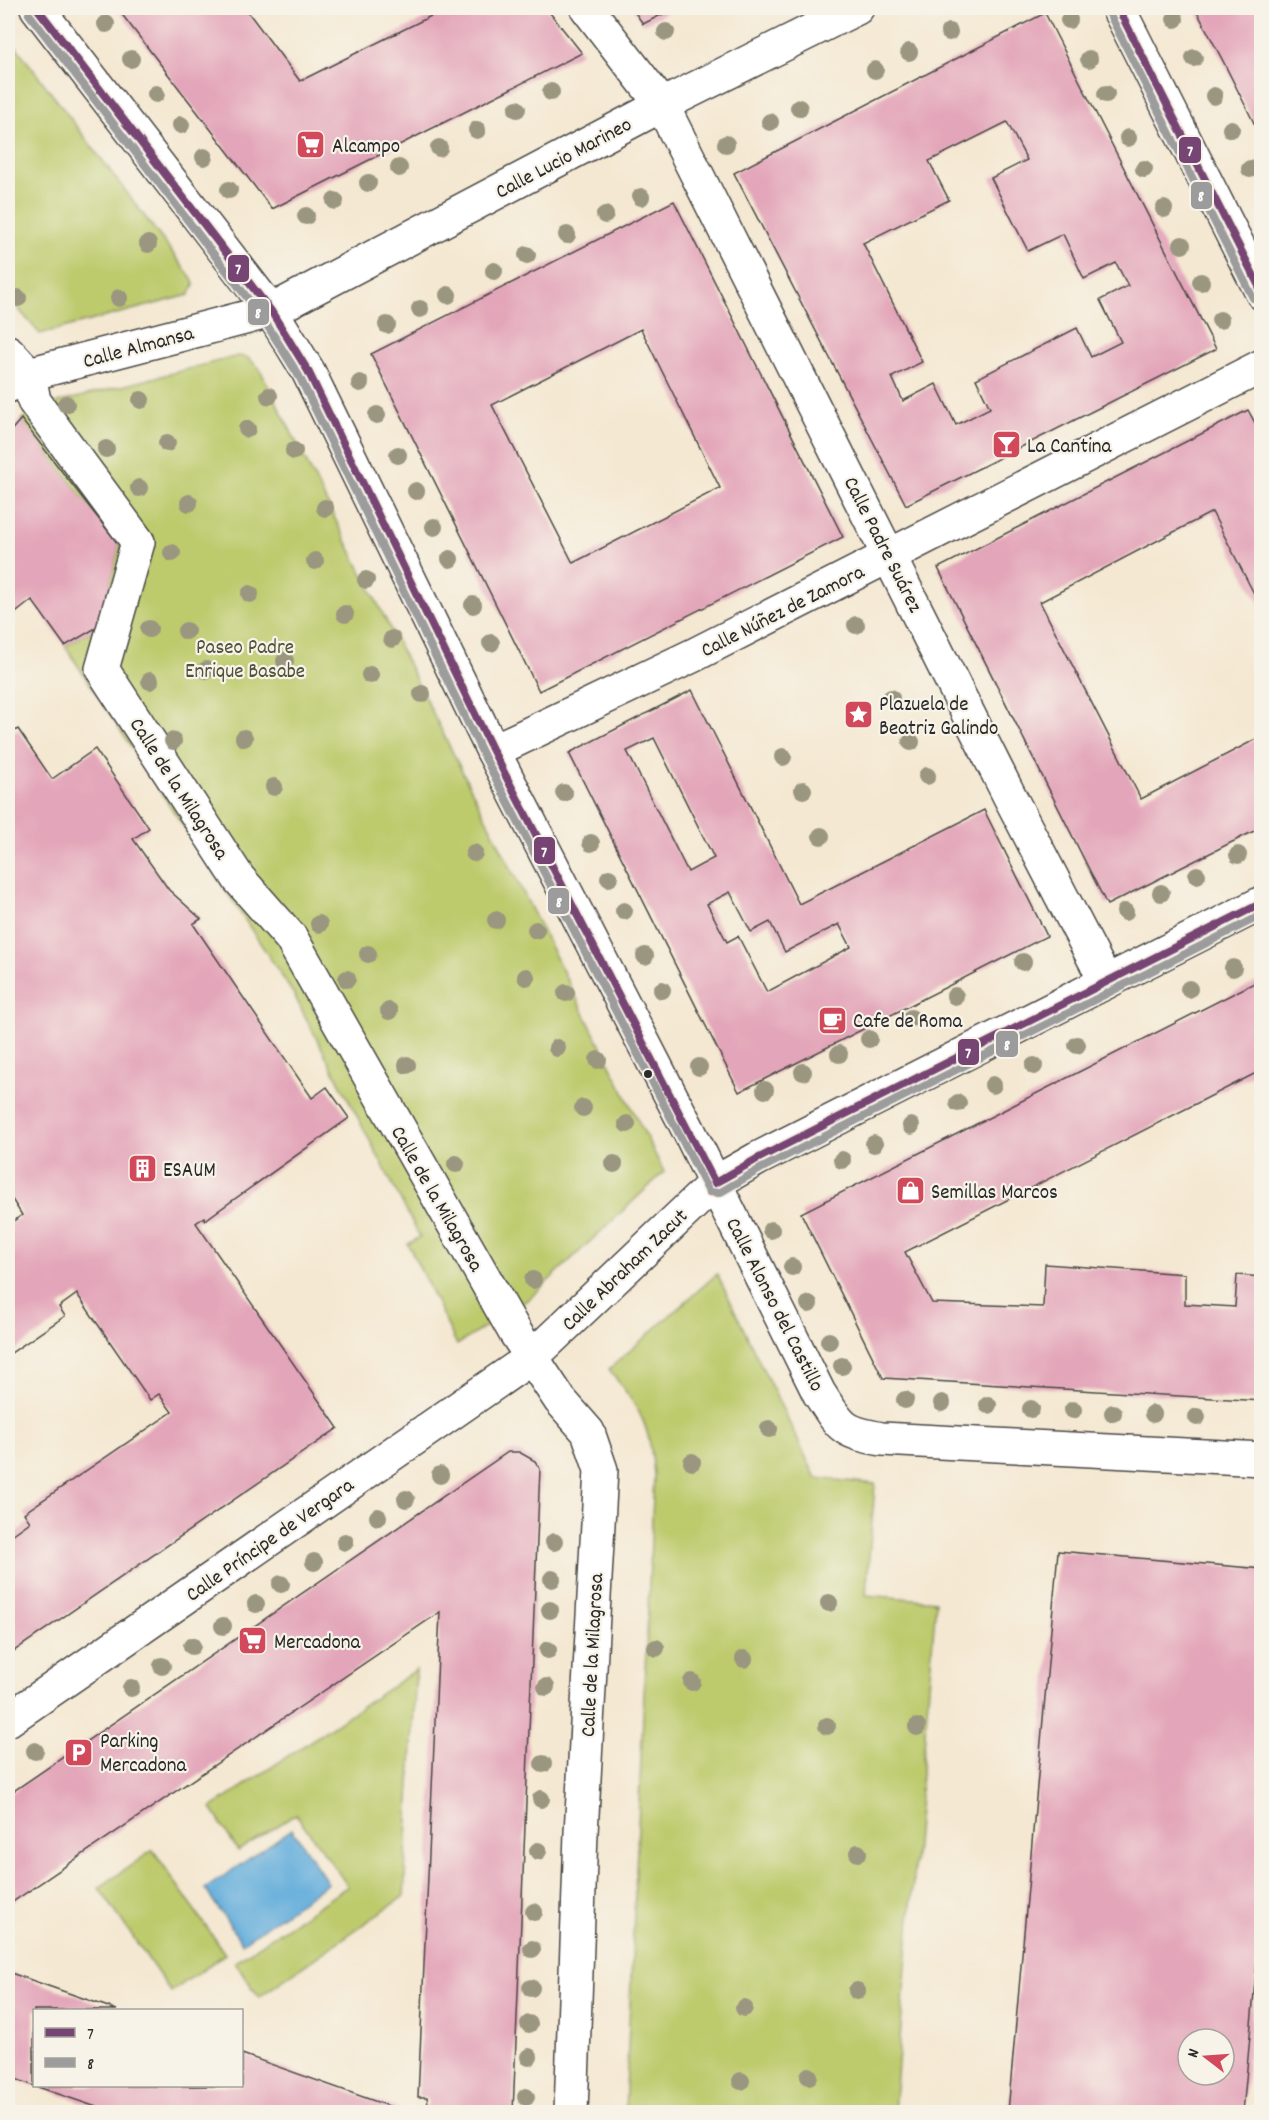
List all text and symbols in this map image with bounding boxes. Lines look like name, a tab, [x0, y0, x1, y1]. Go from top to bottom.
street label: Calle Lucio Marineo	[491, 111, 638, 208]
supermarket icon: Alcampo	[295, 129, 327, 161]
place label: Alcampo	[332, 133, 400, 163]
line badge: 7	[1178, 136, 1202, 164]
text: 7	[1187, 141, 1193, 164]
line badge: 8	[1190, 181, 1213, 210]
text: 8	[1198, 186, 1205, 209]
line badge: 7	[227, 254, 250, 283]
text: 7	[235, 259, 241, 282]
line badge: 8	[247, 298, 270, 326]
text: 8	[255, 303, 262, 326]
street label: Calle Almansa	[80, 319, 199, 378]
bar icon: La Cantina	[990, 429, 1022, 461]
place label: La Cantina	[1027, 433, 1112, 463]
street label: Calle Padre Suárez	[834, 472, 929, 619]
street label: Calle Núñez de Zamora	[696, 558, 871, 667]
park label: Paseo Padre Enrique Basabe	[185, 634, 305, 688]
place label: Plazuela de Beatriz Galindo	[879, 691, 998, 745]
place icon: Plazuela de Beatriz Galindo	[842, 699, 874, 731]
street label: Calle de la Milagrosa	[120, 713, 235, 867]
line badge: 7	[533, 836, 556, 865]
text: 7	[541, 842, 547, 865]
line badge: 8	[547, 887, 570, 915]
text: 8	[556, 892, 563, 915]
cafe icon: Cafe de Roma	[816, 1004, 848, 1036]
place label: Cafe de Roma	[853, 1008, 964, 1038]
line badge: 8	[995, 1030, 1019, 1058]
text: 8	[1004, 1035, 1011, 1058]
line badge: 7	[957, 1038, 980, 1066]
text: 7	[965, 1043, 971, 1066]
unlabelled marker	[642, 1068, 654, 1080]
street label: Calle de la Milagrosa	[381, 1121, 490, 1279]
building icon: ESAUM	[126, 1153, 158, 1185]
place label: ESAUM	[163, 1157, 216, 1187]
shop icon: Semillas Marcos	[894, 1175, 926, 1207]
place label: Semillas Marcos	[931, 1179, 1058, 1209]
street label: Calle Abraham Zacut	[556, 1203, 696, 1339]
street label: Calle Alonso del Castillo	[716, 1213, 830, 1398]
street label: Calle Príncipe de Vergara	[181, 1471, 362, 1611]
street label: Calle de la Milagrosa	[575, 1571, 613, 1738]
supermarket icon: Mercadona	[237, 1625, 269, 1657]
place label: Mercadona	[274, 1629, 362, 1659]
place label: Parking Mercadona	[100, 1728, 188, 1782]
parking icon: Parking Mercadona	[63, 1736, 95, 1768]
legend	[33, 2009, 243, 2087]
text: 7	[87, 2023, 94, 2048]
north arrow	[1176, 2027, 1236, 2087]
text: N	[1182, 2046, 1206, 2060]
text: 8	[87, 2053, 94, 2078]

